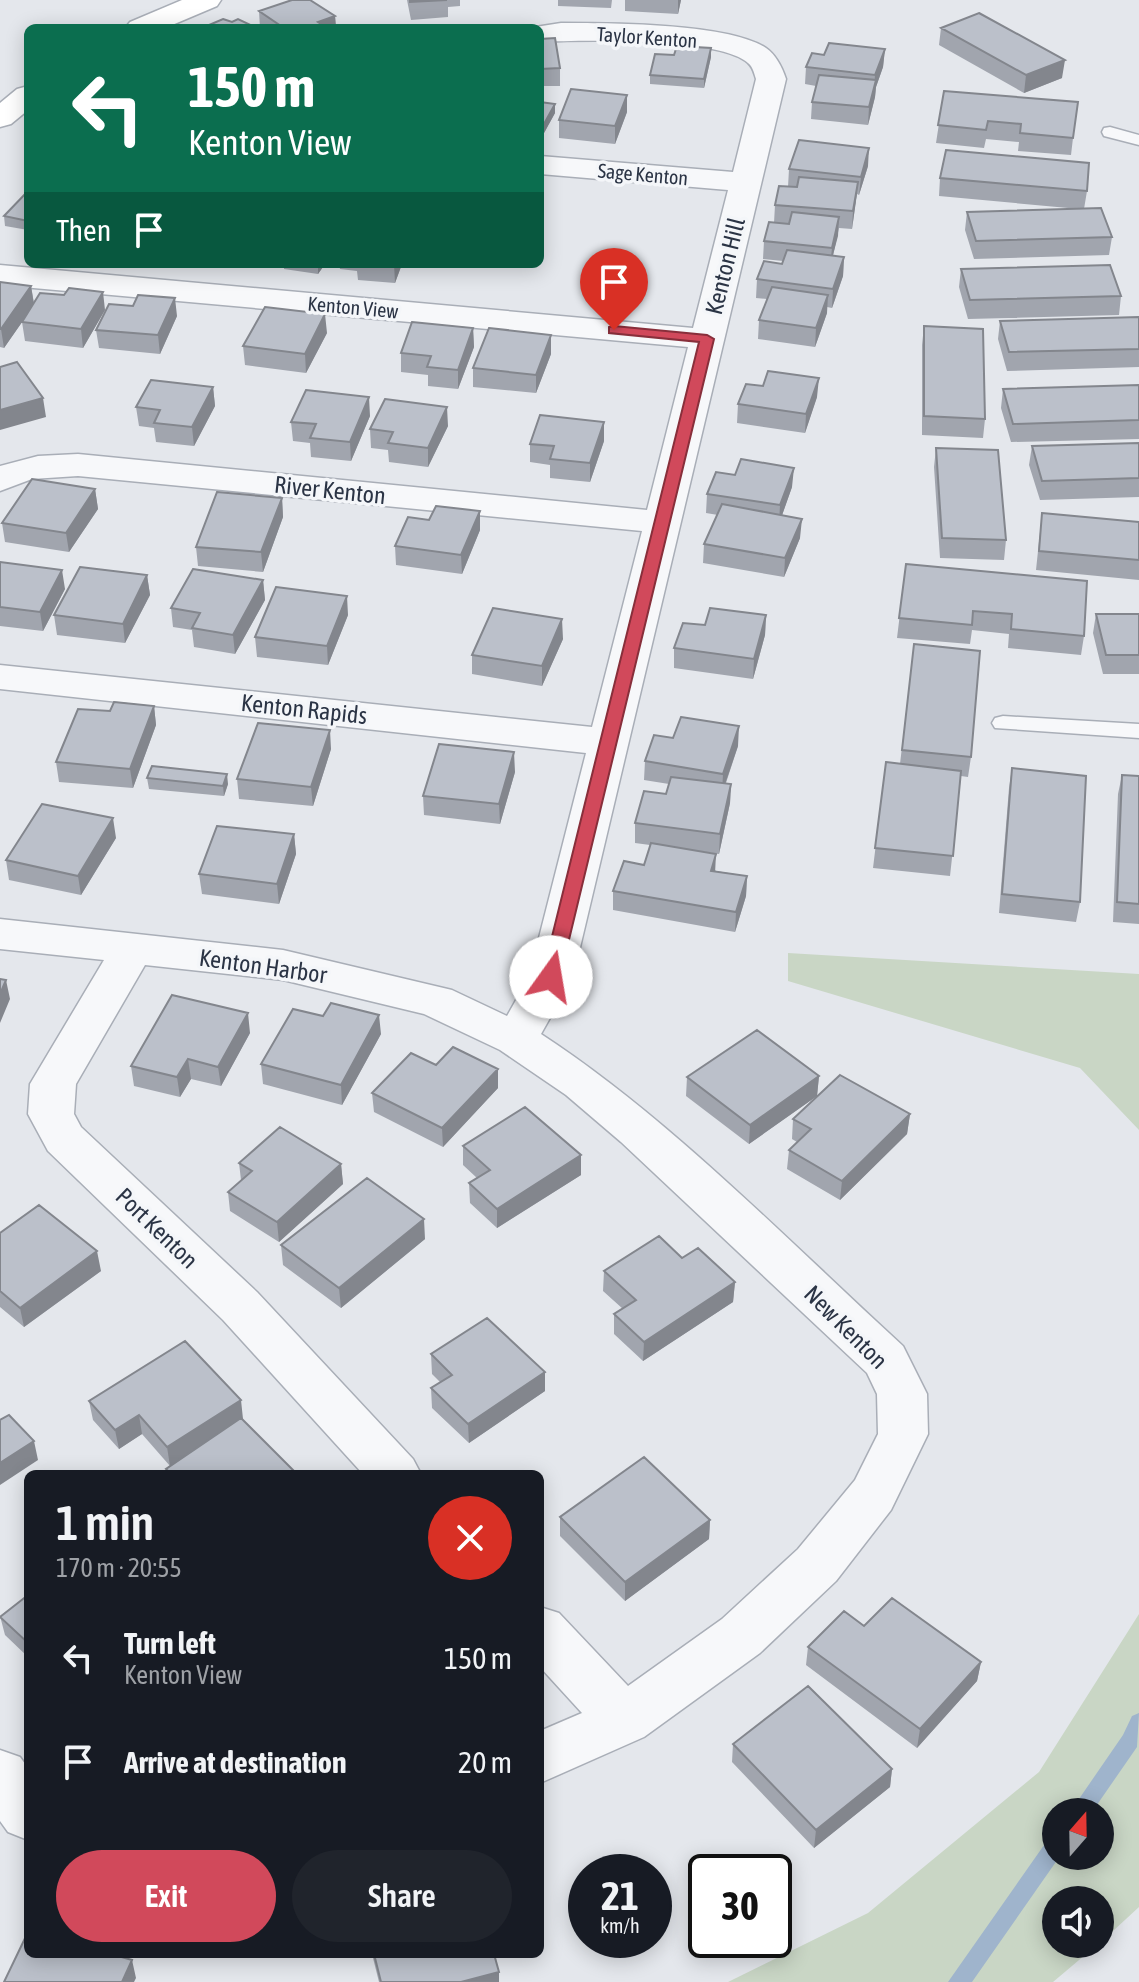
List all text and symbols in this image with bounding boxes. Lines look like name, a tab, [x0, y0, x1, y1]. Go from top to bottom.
street label: Taylor Kenton	[596, 22, 698, 52]
text: 150 m	[188, 55, 315, 119]
icon: left	[56, 56, 160, 160]
text: Kenton View	[188, 121, 351, 163]
street label: Sage Kenton	[597, 159, 689, 189]
icon: arrive	[127, 208, 171, 252]
text: Then	[56, 213, 111, 247]
street label: Kenton Hill	[700, 214, 750, 317]
pin	[580, 248, 648, 330]
icon: arrive	[592, 260, 636, 304]
street label: Kenton View	[307, 292, 399, 322]
street label: River Kenton	[273, 471, 387, 509]
street label: Kenton Rapids	[240, 689, 368, 729]
position arrow	[509, 935, 593, 1019]
street label: Kenton Harbor	[197, 944, 329, 988]
street label: Port Kenton	[110, 1182, 204, 1274]
street label: New Kenton	[799, 1280, 893, 1374]
text: 1 min	[56, 1495, 154, 1550]
button: close	[428, 1496, 512, 1580]
text: 170 m · 20:55	[56, 1553, 182, 1583]
text: Turn left	[124, 1626, 216, 1660]
icon: left	[56, 1636, 100, 1680]
text: 150 m	[444, 1641, 512, 1675]
text: Kenton View	[124, 1660, 242, 1690]
icon: arrive	[56, 1740, 100, 1784]
text: Arrive at destination	[124, 1745, 346, 1779]
text: 20 m	[458, 1745, 512, 1779]
north arrow	[1042, 1798, 1114, 1870]
map controls	[1042, 1798, 1114, 1958]
button: Exit	[56, 1850, 276, 1942]
button: Share	[292, 1850, 512, 1942]
speed limit sign: 30	[688, 1854, 792, 1958]
text: 21	[601, 1873, 639, 1918]
button: sound	[1042, 1886, 1114, 1958]
text: km/h	[600, 1914, 640, 1937]

